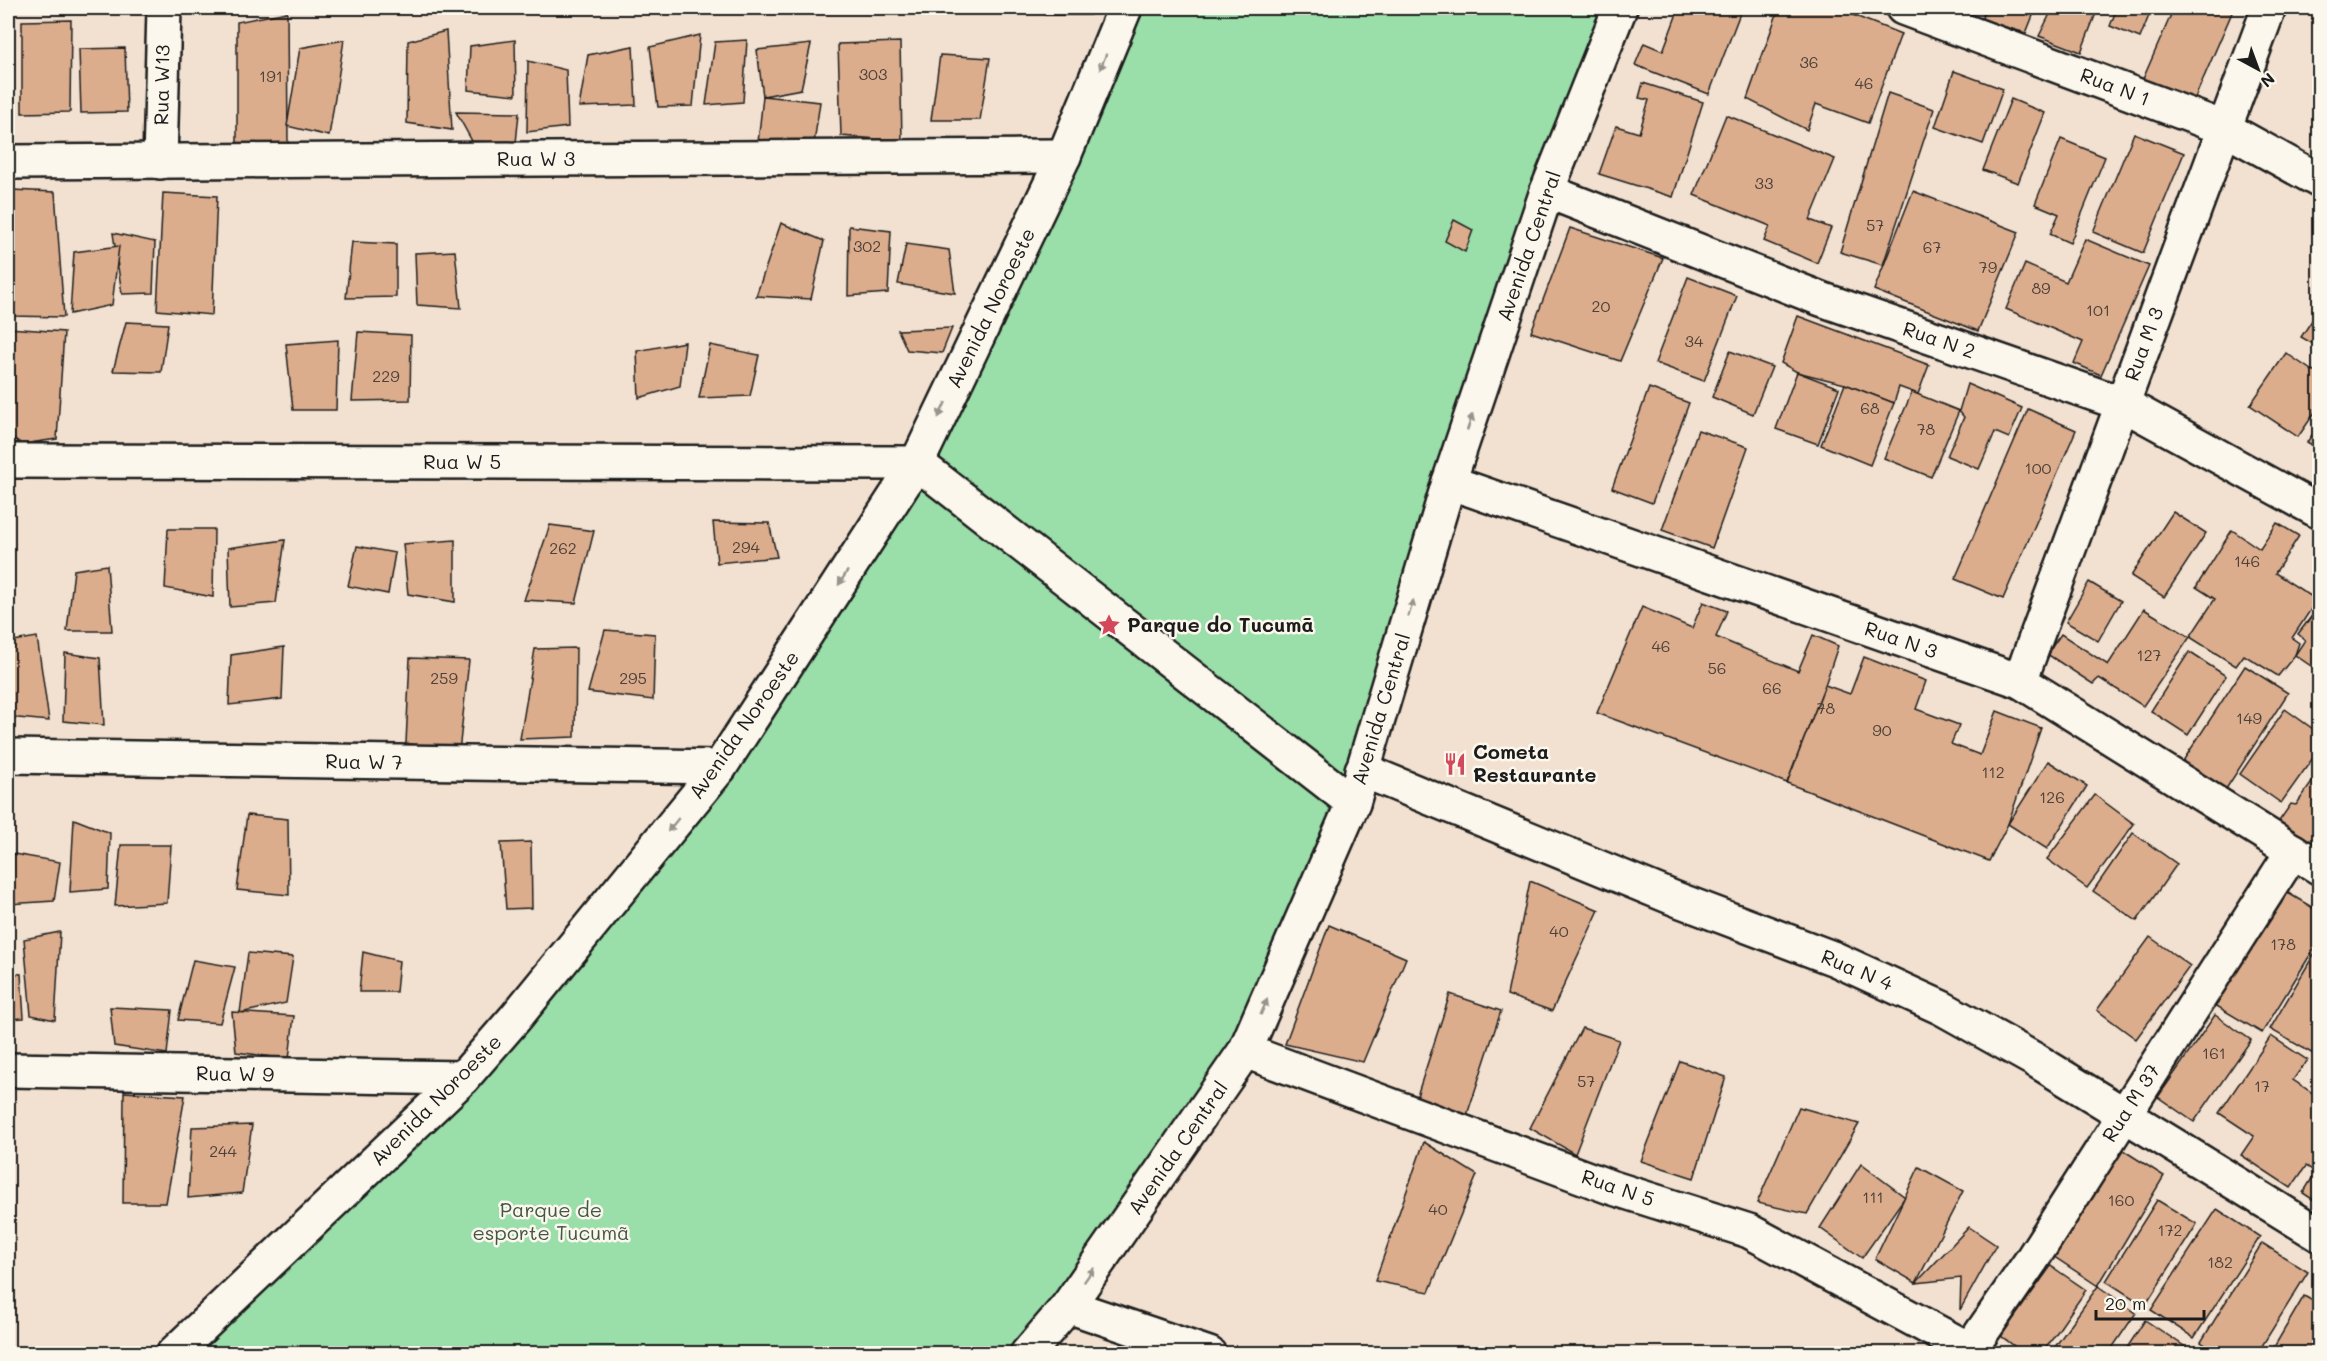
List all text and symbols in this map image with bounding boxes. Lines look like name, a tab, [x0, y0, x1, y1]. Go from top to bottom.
north arrow	[2228, 39, 2288, 99]
street label: Rua W13	[147, 44, 175, 126]
house number: 36	[1799, 51, 1819, 72]
one-way arrow	[1098, 53, 1108, 71]
street label: Rua N 1	[2077, 61, 2154, 111]
house number: 303	[859, 63, 887, 84]
house number: 191	[259, 65, 283, 86]
text: N	[2257, 69, 2280, 93]
house number: 46	[1854, 72, 1874, 93]
street label: Rua W 3	[497, 145, 575, 171]
street label: Avenida Central	[1490, 167, 1566, 324]
house number: 33	[1755, 172, 1773, 193]
house number: 57	[1866, 214, 1884, 235]
street label: Avenida Noroeste	[940, 223, 1040, 392]
house number: 302	[853, 235, 881, 256]
house number: 67	[1923, 236, 1941, 257]
house number: 79	[1979, 256, 1997, 277]
house number: 89	[2031, 277, 2051, 298]
house number: 20	[1592, 295, 1611, 316]
house number: 101	[2086, 299, 2110, 320]
street label: Rua M 3	[2118, 303, 2168, 384]
street label: Rua N 2	[1900, 315, 1979, 364]
house number: 34	[1685, 330, 1704, 351]
house number: 229	[372, 365, 400, 386]
house number: 68	[1860, 397, 1880, 418]
one-way arrow	[938, 402, 947, 419]
one-way arrow	[1465, 412, 1475, 430]
house number: 78	[1917, 418, 1936, 439]
street label: Rua W 5	[423, 448, 501, 474]
house number: 100	[2025, 457, 2052, 478]
house number: 294	[732, 536, 760, 557]
house number: 262	[549, 537, 577, 558]
house number: 146	[2234, 550, 2260, 571]
one-way arrow	[837, 570, 848, 586]
one-way arrow	[1407, 599, 1416, 617]
place label: Parque do Tucumã	[1127, 611, 1314, 637]
place icon: Parque do Tucumã	[1096, 612, 1122, 638]
street label: Rua N 3	[1861, 614, 1941, 664]
street label: Avenida Central	[1345, 630, 1416, 788]
house number: 46	[1651, 635, 1671, 656]
house number: 127	[2137, 644, 2162, 665]
street label: Avenida Noroeste	[682, 645, 804, 804]
house number: 56	[1708, 657, 1727, 678]
house number: 259	[430, 667, 458, 688]
house number: 295	[619, 667, 647, 688]
house number: 66	[1762, 677, 1782, 698]
house number: 78	[1817, 697, 1836, 718]
house number: 149	[2236, 707, 2262, 728]
house number: 90	[1872, 719, 1892, 740]
place label: Cometa Restaurante	[1473, 738, 1597, 787]
street label: Rua W 7	[325, 747, 403, 775]
restaurant icon: Cometa Restaurante	[1442, 751, 1468, 777]
house number: 112	[1981, 761, 2005, 782]
house number: 126	[2039, 786, 2065, 807]
one-way arrow	[667, 817, 680, 832]
house number: 40	[1549, 920, 1569, 941]
house number: 178	[2270, 933, 2296, 954]
street label: Rua N 4	[1818, 942, 1897, 996]
one-way arrow	[1259, 997, 1269, 1015]
street label: Avenida Noroeste	[364, 1028, 506, 1170]
house number: 161	[2202, 1042, 2226, 1063]
street label: Rua W 9	[196, 1059, 275, 1087]
street label: Rua M 37	[2095, 1059, 2165, 1146]
house number: 57	[1577, 1070, 1595, 1091]
street label: Avenida Central	[1121, 1075, 1233, 1219]
house number: 17	[2254, 1075, 2270, 1096]
house number: 244	[209, 1140, 237, 1161]
street label: Rua N 5	[1578, 1162, 1658, 1212]
house number: 111	[1862, 1186, 1884, 1207]
house number: 160	[2108, 1189, 2134, 1210]
park label: Parque de esporte Tucumã	[472, 1196, 630, 1245]
house number: 40	[1428, 1198, 1448, 1219]
house number: 172	[2158, 1219, 2182, 1240]
house number: 182	[2207, 1251, 2233, 1272]
one-way arrow	[1083, 1267, 1095, 1283]
scale bar	[2096, 1283, 2204, 1321]
text: 20 m	[2105, 1291, 2146, 1315]

